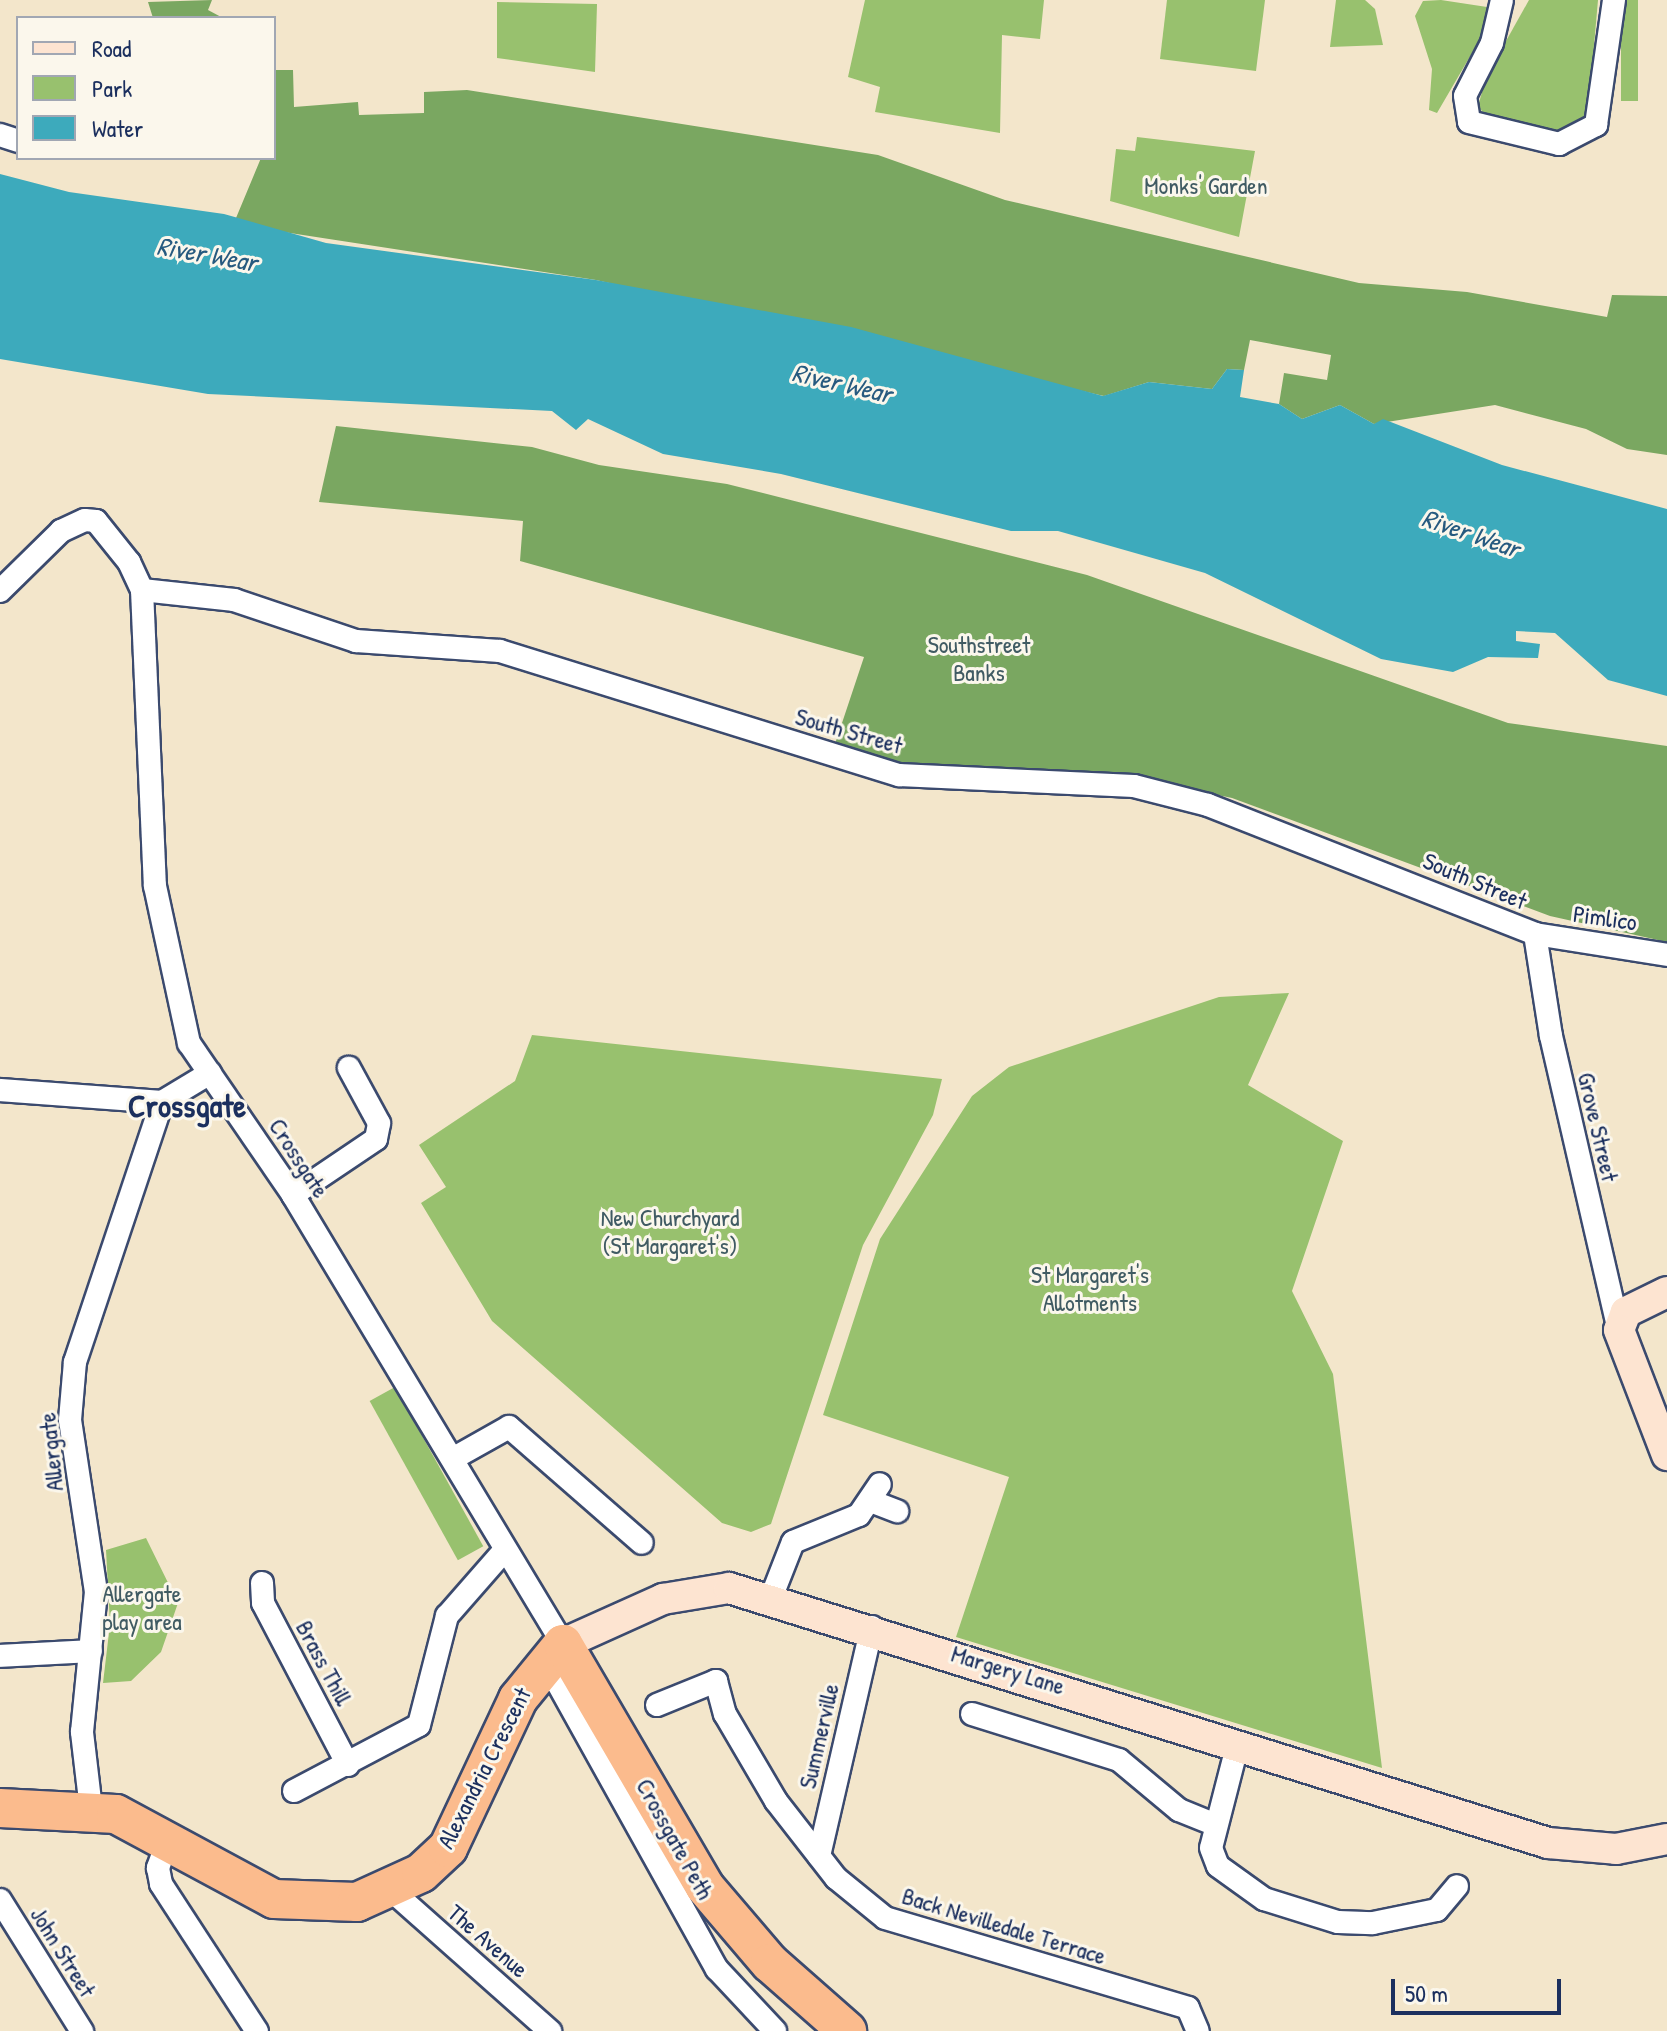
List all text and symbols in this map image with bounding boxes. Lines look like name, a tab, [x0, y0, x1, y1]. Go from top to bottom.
legend	[16, 16, 276, 160]
text: Road	[92, 32, 131, 64]
text: Park	[92, 72, 132, 104]
text: Water	[92, 112, 143, 144]
park label: Monks' Garden	[1144, 172, 1268, 200]
water label: River Wear	[155, 230, 259, 278]
water label: River Wear	[789, 356, 895, 410]
water label: River Wear	[1418, 502, 1524, 564]
park label: Southstreet Banks	[928, 631, 1030, 687]
street label: South Street	[792, 702, 906, 760]
street label: South Street	[1419, 846, 1531, 916]
street label: Pimlico	[1571, 899, 1639, 937]
street label: Grove Street	[1571, 1070, 1625, 1184]
district label: Crossgate	[128, 1087, 246, 1125]
street label: Crossgate	[263, 1113, 335, 1203]
park label: New Churchyard (St Margaret's)	[601, 1204, 739, 1260]
park label: St Margaret's Allotments	[1031, 1261, 1149, 1317]
street label: Allergate	[33, 1411, 69, 1493]
park label: Allergate play area	[102, 1580, 182, 1636]
street label: Brass Thill	[290, 1616, 358, 1710]
street label: Margery Lane	[948, 1639, 1068, 1701]
street label: Summerville	[793, 1681, 845, 1791]
street label: Alexandria Crescent	[431, 1683, 537, 1853]
street label: Crossgate Peth	[630, 1774, 720, 1904]
street label: Back Nevilledale Terrace	[899, 1881, 1109, 1971]
street label: The Avenue	[442, 1898, 534, 1984]
street label: John Street	[24, 1902, 102, 2002]
scale bar	[1395, 1963, 1565, 2013]
text: 50 m	[1405, 1977, 1448, 2009]

